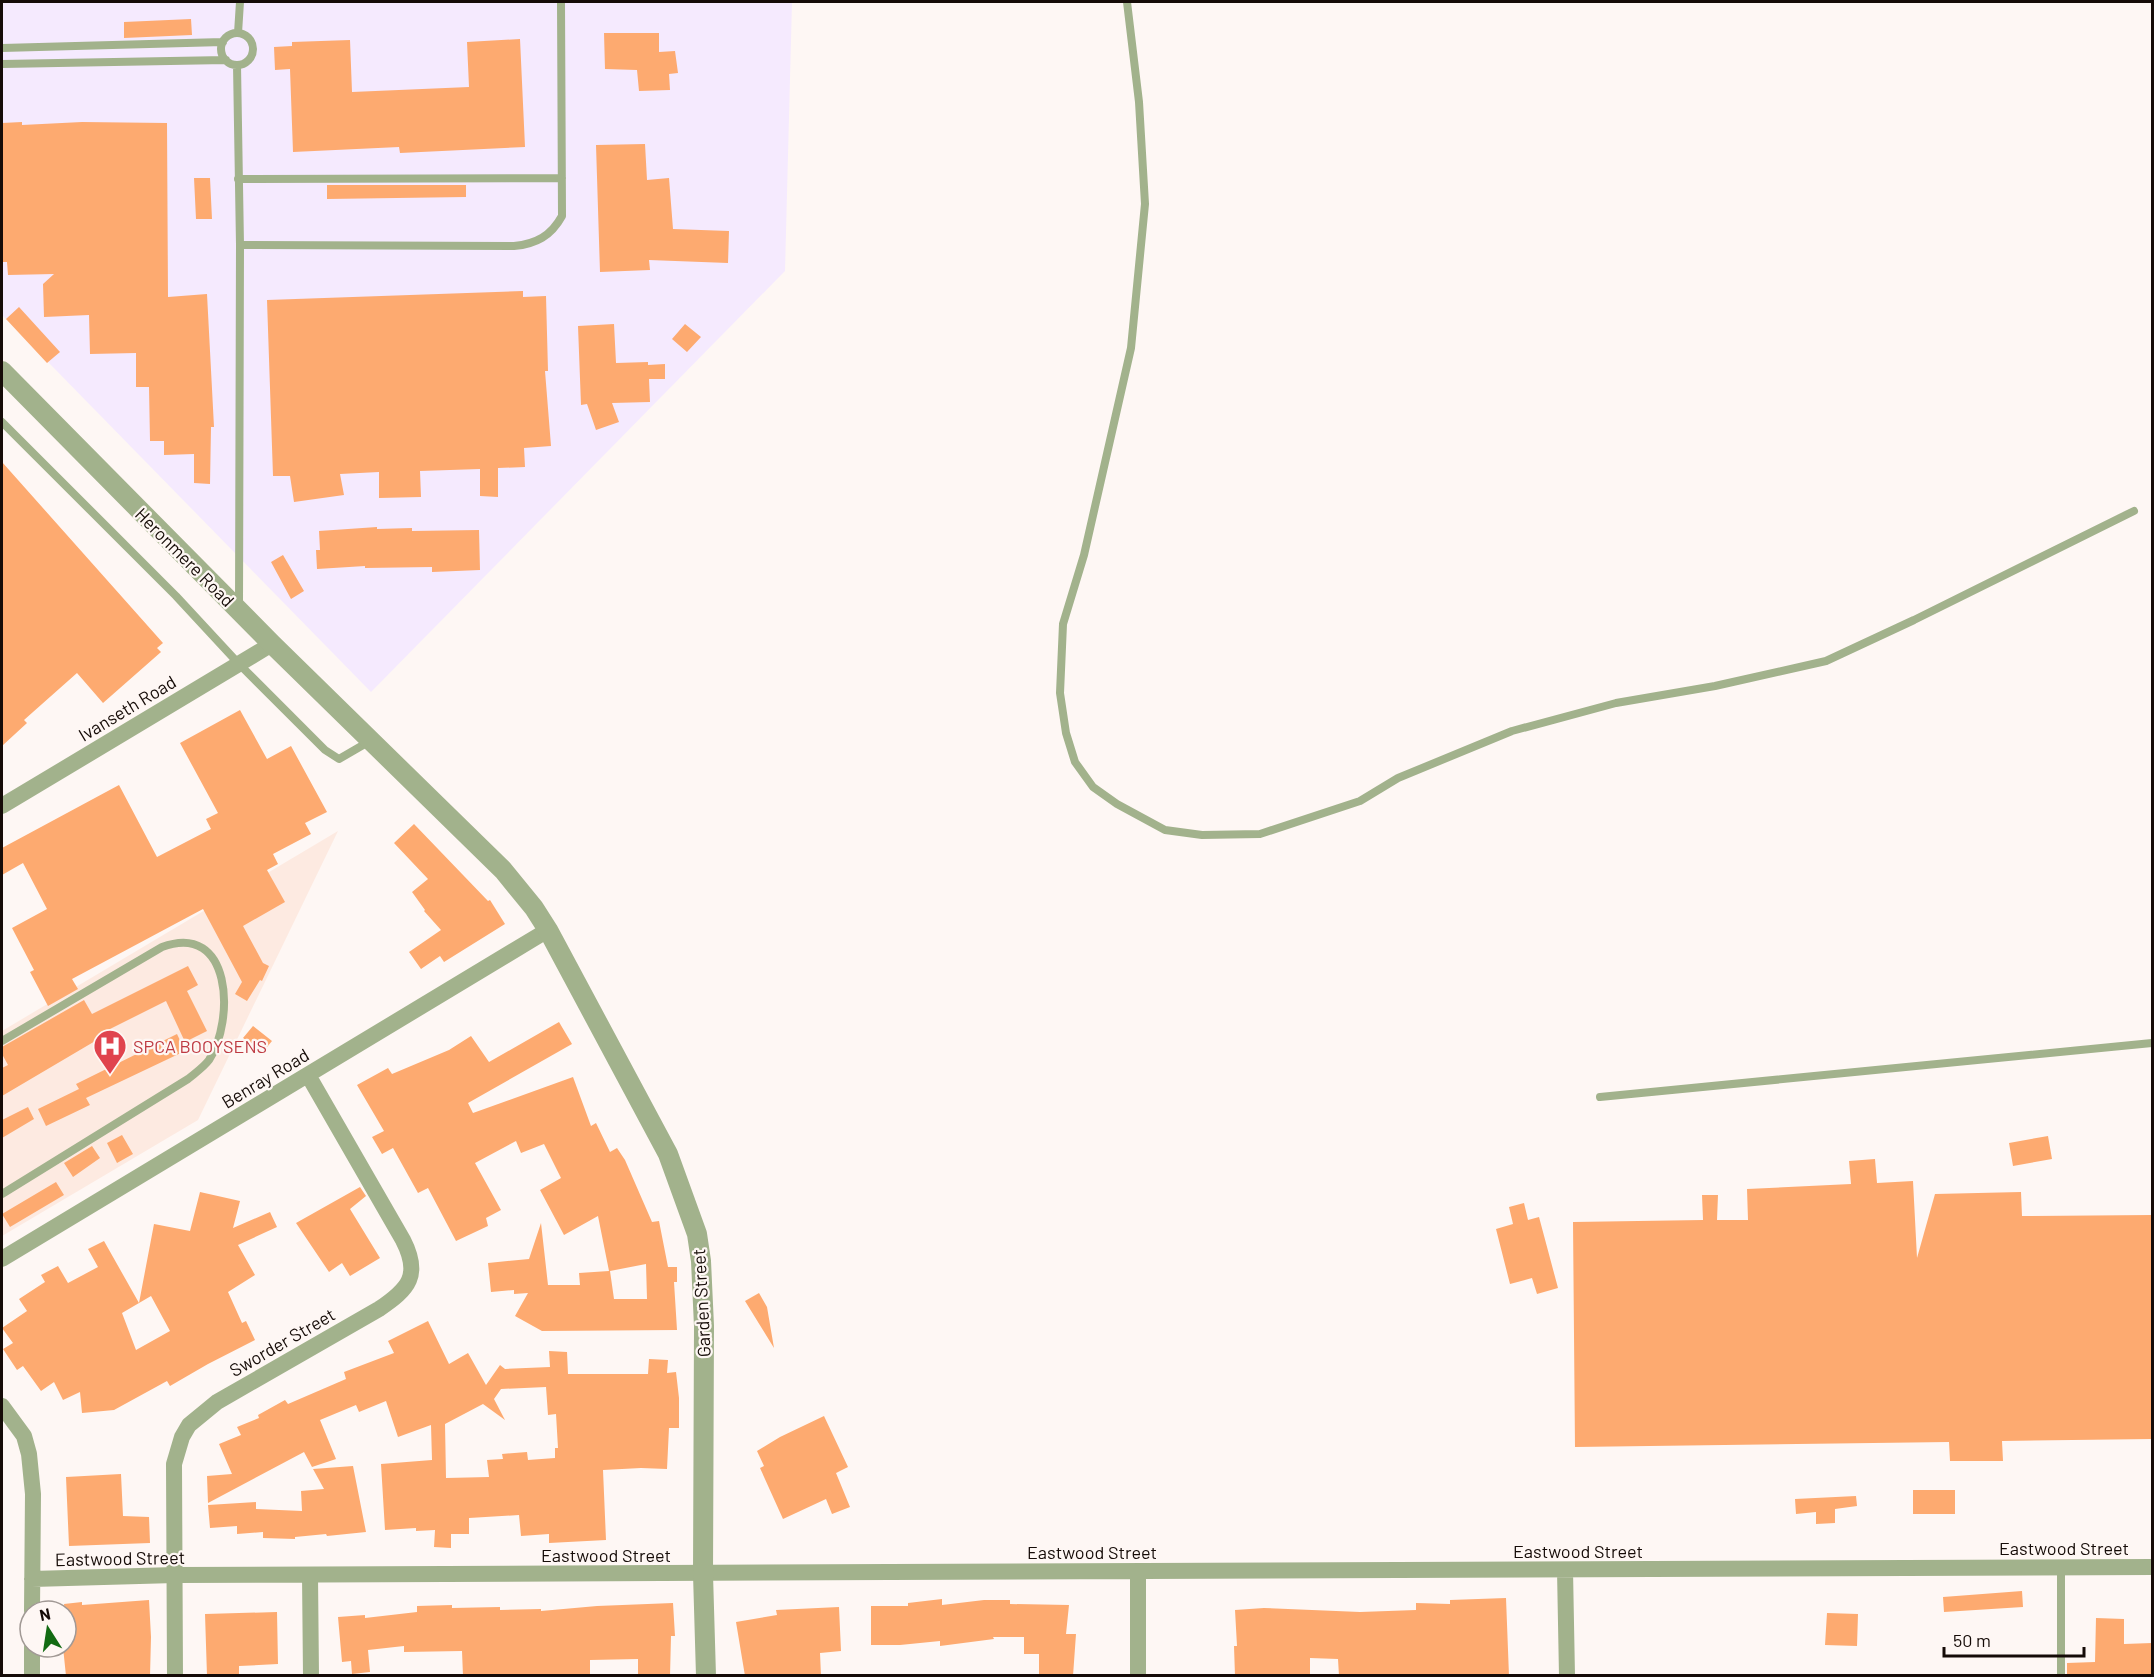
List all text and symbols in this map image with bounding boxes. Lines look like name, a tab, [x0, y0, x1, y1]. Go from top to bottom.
street label: Heronmere Road	[131, 503, 239, 611]
street label: Ivanseth Road	[74, 670, 180, 746]
hospital icon: SPCA BOOYSENS	[92, 1028, 128, 1075]
place label: SPCA BOOYSENS	[133, 1035, 267, 1057]
street label: Benray Road	[217, 1043, 313, 1113]
street label: Garden Street	[687, 1248, 715, 1358]
street label: Sworder Street	[225, 1303, 339, 1381]
street label: Eastwood Street	[1999, 1537, 2129, 1559]
street label: Eastwood Street	[1513, 1540, 1643, 1562]
street label: Eastwood Street	[1027, 1541, 1157, 1563]
street label: Eastwood Street	[541, 1544, 671, 1566]
street label: Eastwood Street	[55, 1546, 185, 1570]
north arrow	[18, 1599, 78, 1659]
text: N	[38, 1603, 52, 1624]
scale bar	[1944, 1620, 2084, 1658]
text: 50 m	[1953, 1629, 1991, 1651]

